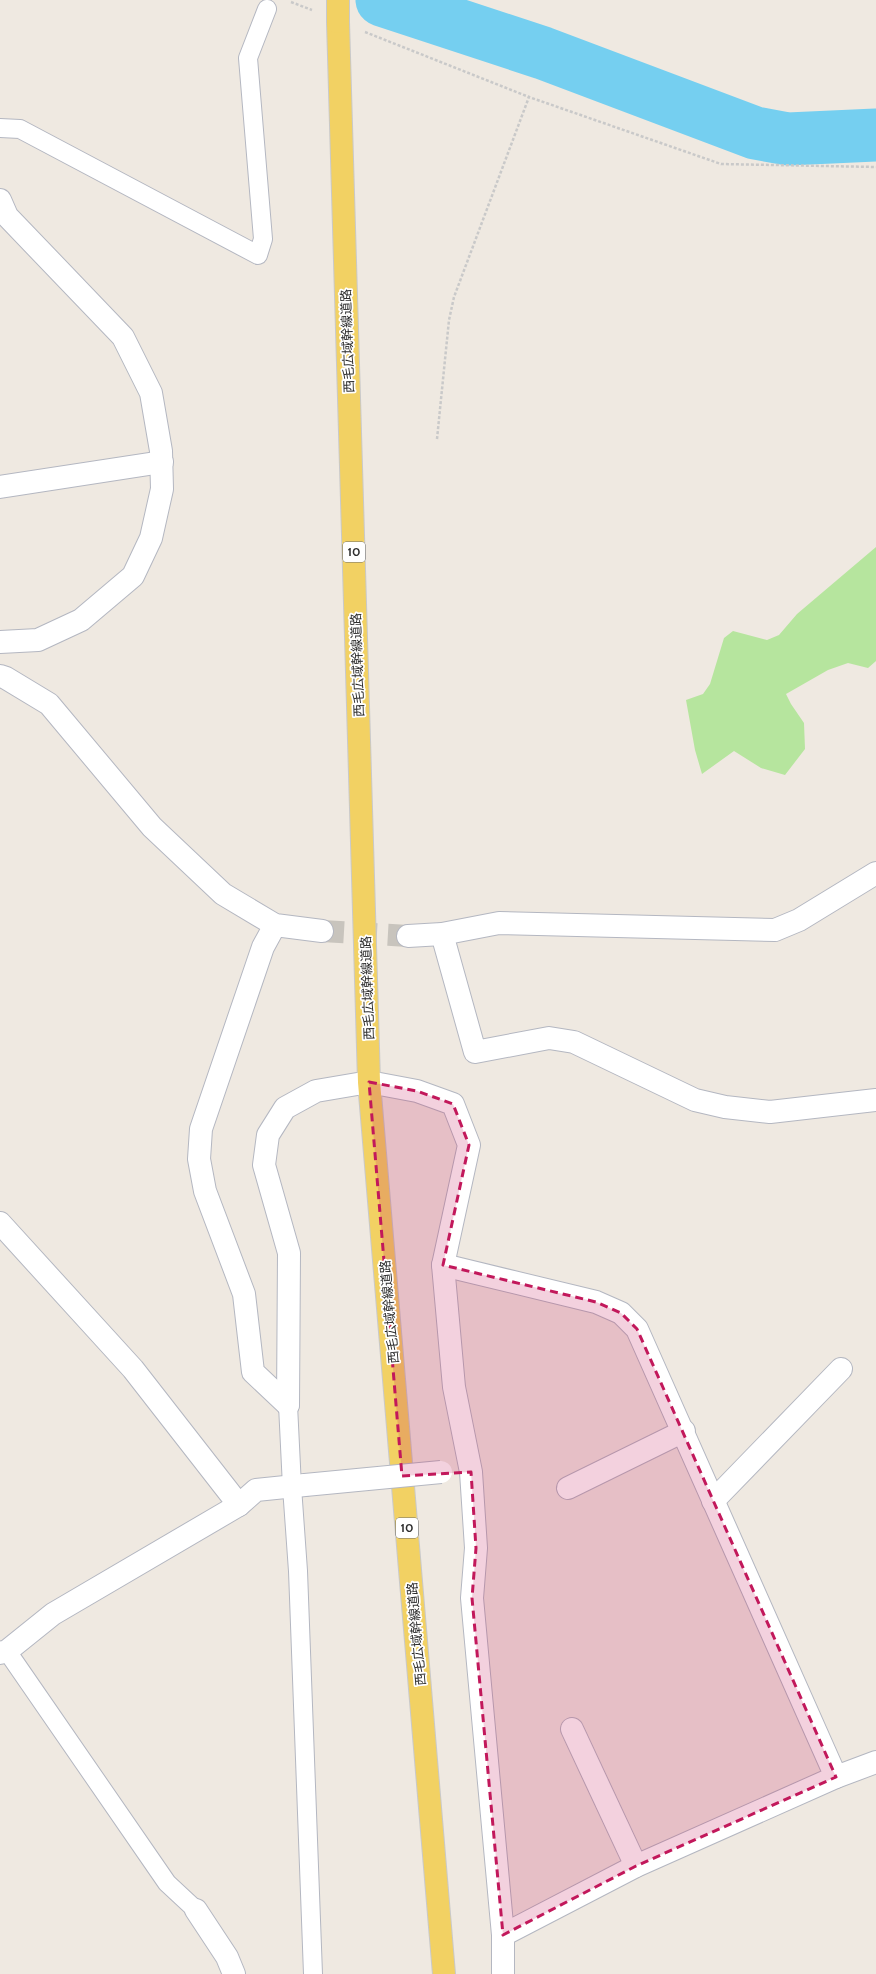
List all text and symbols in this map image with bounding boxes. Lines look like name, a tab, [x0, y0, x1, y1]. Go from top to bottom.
street label: 西毛広域幹線道路	[337, 289, 357, 393]
road number: 10	[343, 542, 365, 562]
street label: 西毛広域幹線道路	[347, 613, 367, 717]
street label: 西毛広域幹線道路	[357, 936, 377, 1040]
street label: 西毛広域幹線道路	[376, 1259, 402, 1365]
road number: 10	[396, 1518, 418, 1538]
street label: 西毛広域幹線道路	[403, 1581, 429, 1687]

